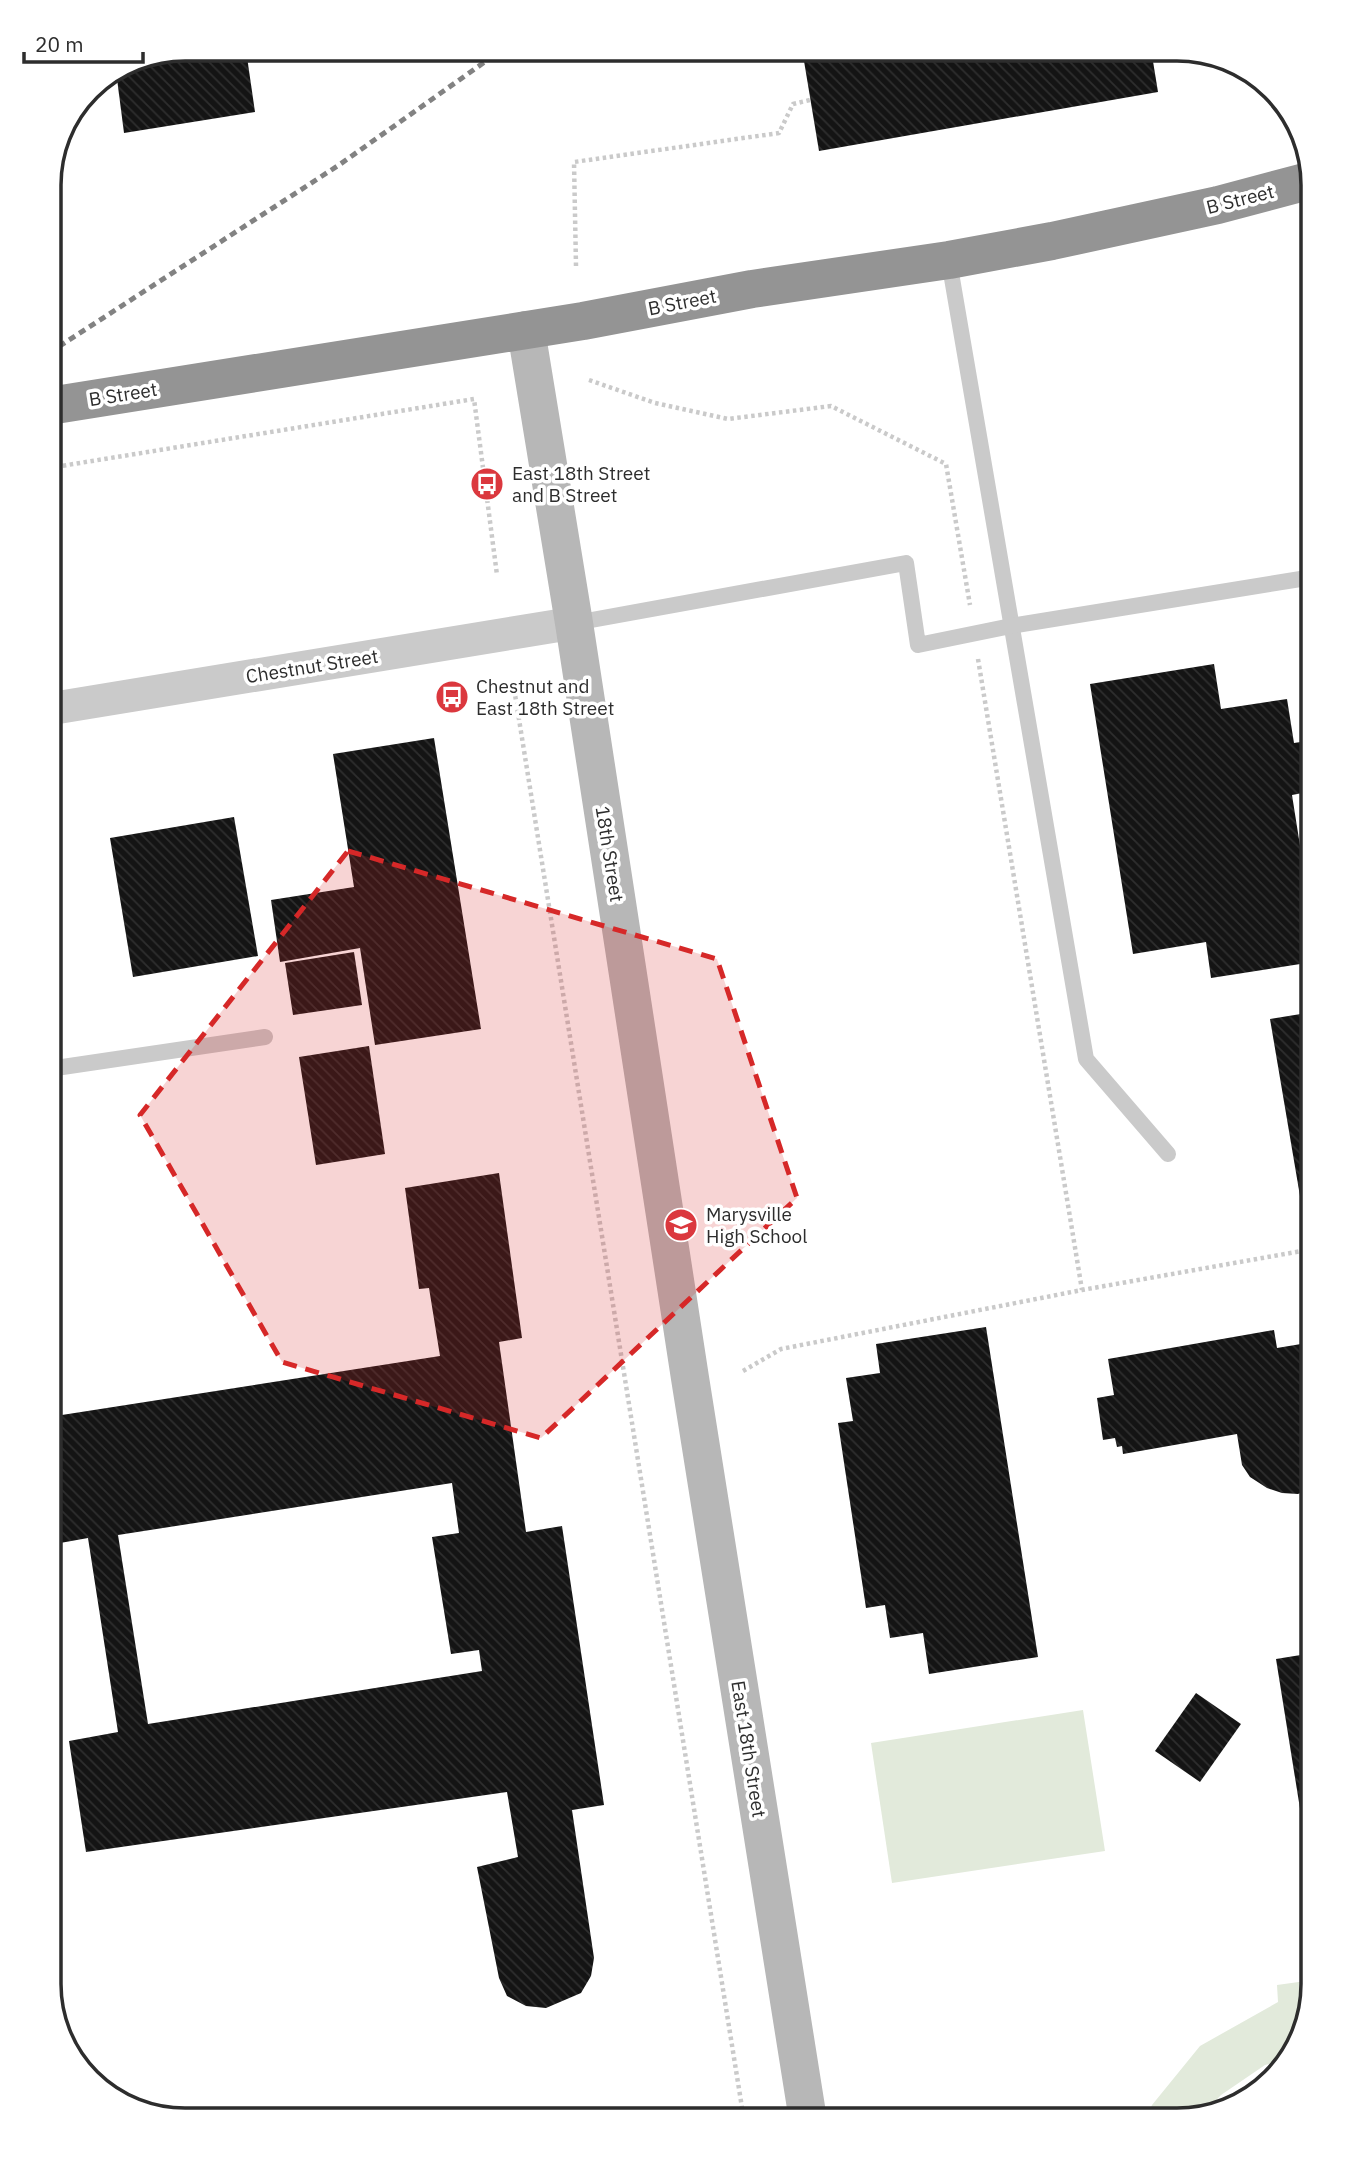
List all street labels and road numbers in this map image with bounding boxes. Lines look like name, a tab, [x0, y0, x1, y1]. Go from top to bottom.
street label: B Street	[1204, 179, 1276, 219]
street label: B Street	[646, 284, 718, 320]
street label: B Street	[87, 377, 159, 411]
street label: Chestnut Street	[244, 644, 380, 688]
street label: 18th Street	[591, 804, 629, 904]
street label: East 18th Street	[726, 1679, 772, 1819]

